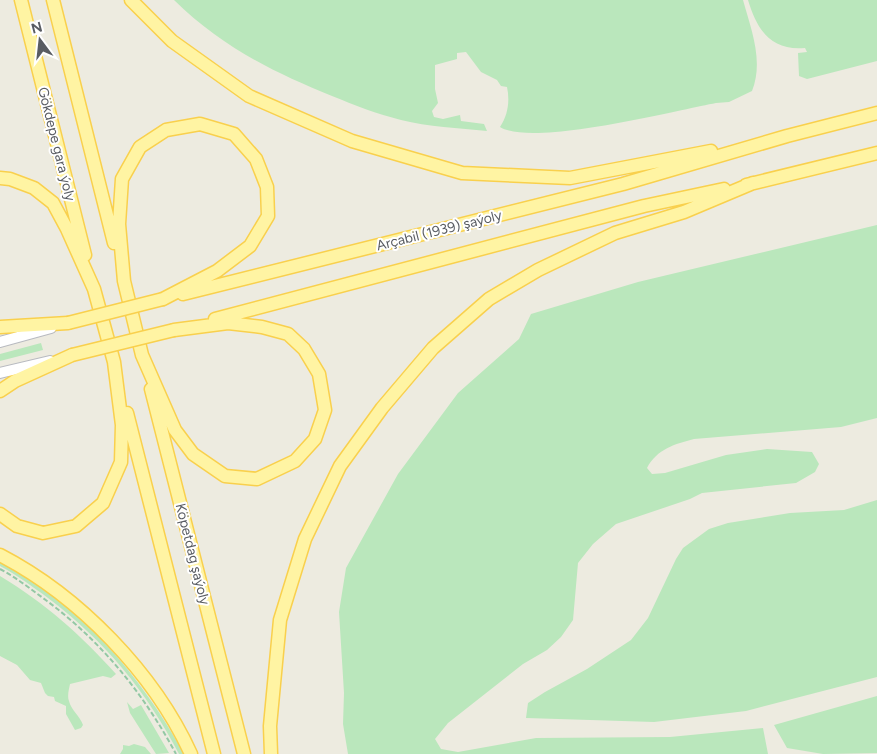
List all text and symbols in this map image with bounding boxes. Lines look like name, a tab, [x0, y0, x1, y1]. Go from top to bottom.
north arrow	[15, 15, 65, 65]
text: N	[29, 18, 44, 38]
street label: Gökdepe gara ýoly	[34, 85, 79, 204]
street label: Arçabil (1939) şaýoly	[375, 206, 504, 254]
street label: Köpetdag şaýoly	[172, 502, 214, 607]

